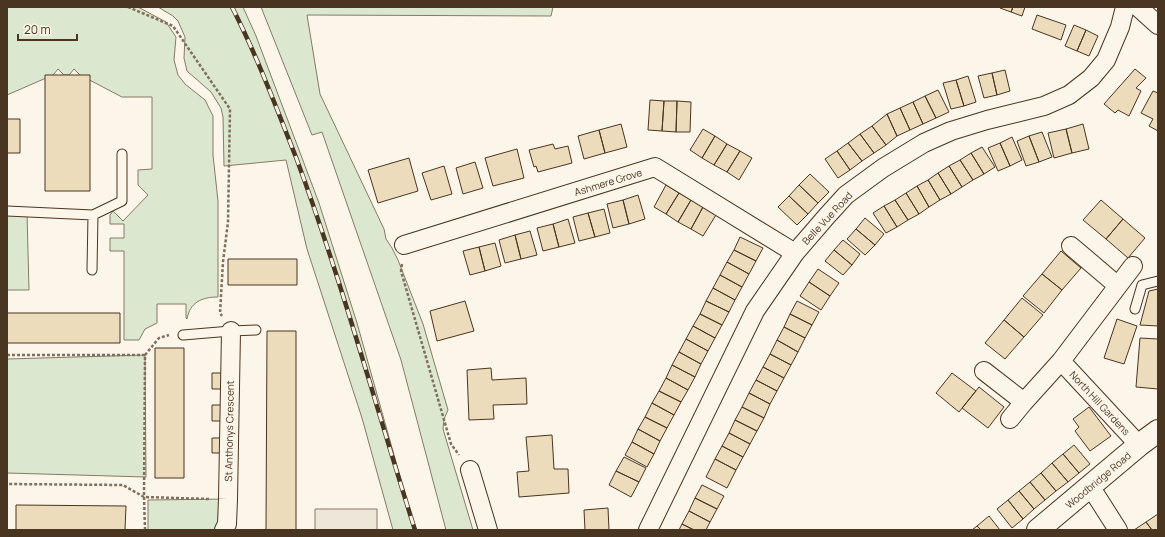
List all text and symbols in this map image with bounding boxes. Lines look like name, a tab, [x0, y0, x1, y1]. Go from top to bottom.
scale bar	[18, 16, 77, 42]
text: 20 m	[24, 21, 51, 38]
street label: Ashmere Grove	[572, 165, 644, 199]
street label: Belle Vue Road	[799, 188, 855, 248]
street label: North Hill Gardens	[1067, 368, 1133, 438]
street label: St Anthonys Crescent	[221, 380, 237, 482]
street label: Woodbridge Road	[1062, 448, 1134, 512]

